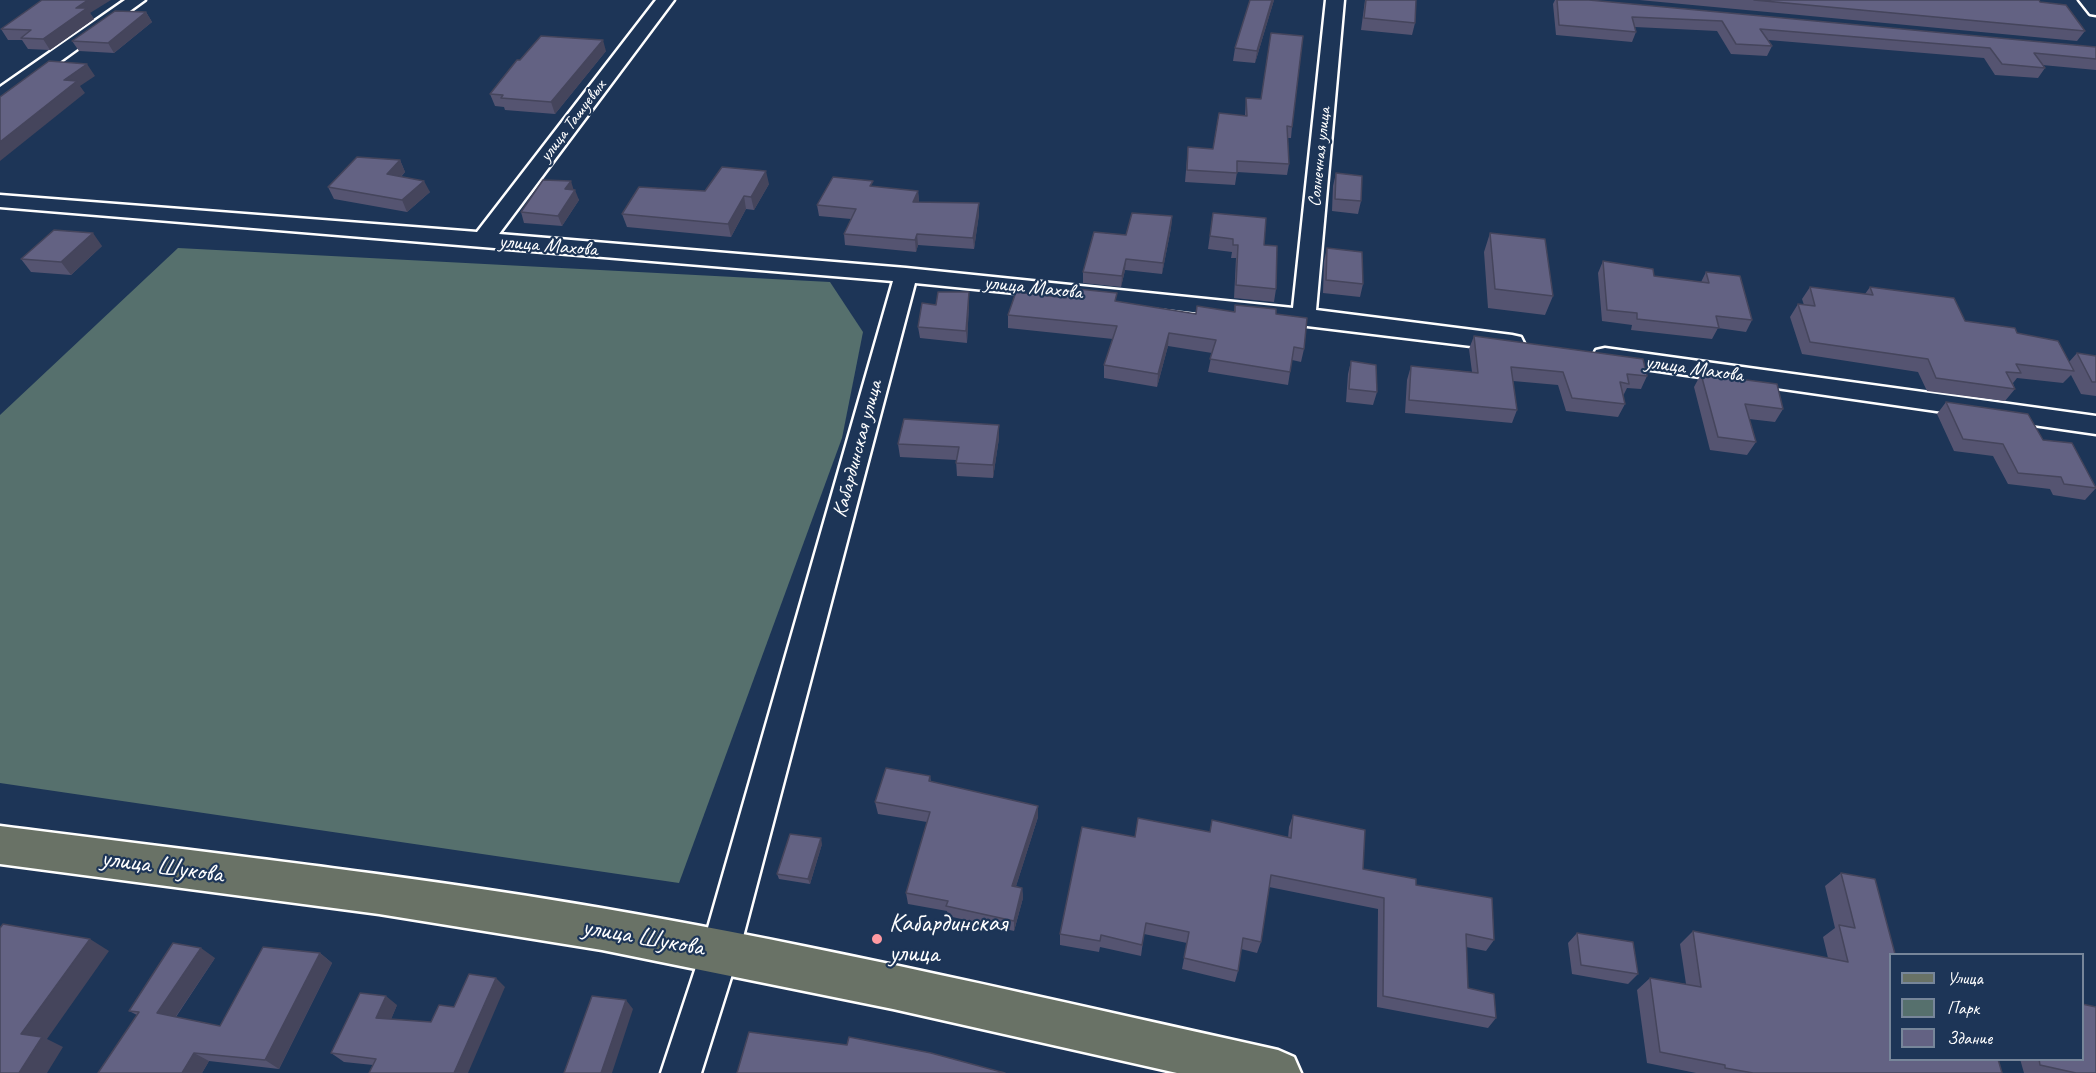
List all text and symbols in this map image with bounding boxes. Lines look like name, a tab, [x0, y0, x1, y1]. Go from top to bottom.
street label: улица Ташуевых	[535, 76, 611, 166]
street label: Солнечная улица	[1304, 106, 1336, 208]
street label: улица Махова	[498, 229, 598, 263]
street label: улица Махова	[982, 270, 1084, 306]
street label: улица Махова	[1643, 350, 1745, 388]
street label: Кабардинская улица	[828, 378, 888, 520]
street label: улица Шукова	[99, 843, 225, 891]
place label: Кабардинская улица	[889, 908, 1007, 970]
street label: улица Шукова	[580, 912, 706, 964]
marker: Кабардинская улица	[870, 932, 884, 946]
legend	[1889, 953, 2084, 1061]
text: Улица	[1947, 967, 1983, 989]
text: Парк	[1947, 997, 1979, 1019]
text: Здание	[1947, 1027, 1992, 1049]

